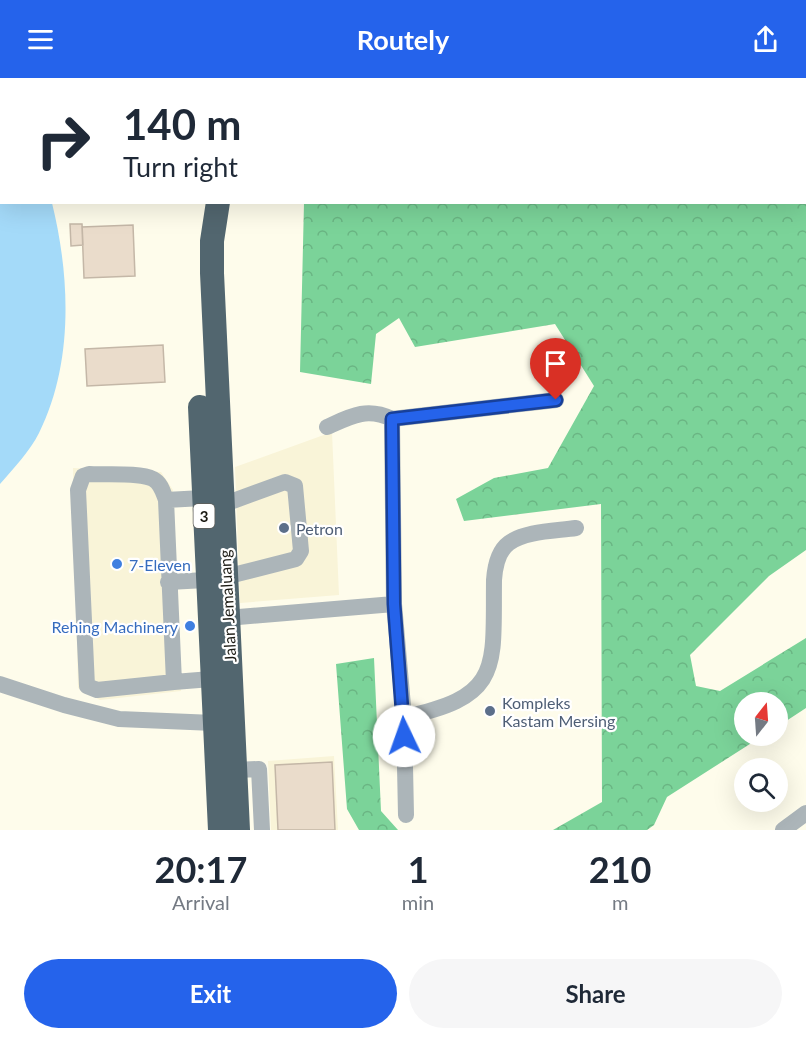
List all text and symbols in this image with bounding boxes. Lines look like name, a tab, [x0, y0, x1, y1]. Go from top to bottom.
icon: menu	[24, 23, 57, 56]
text: Routely	[357, 23, 449, 56]
icon: share	[749, 23, 782, 56]
text: 140 m	[123, 99, 241, 149]
icon: right	[24, 102, 102, 180]
text: Turn right	[123, 150, 238, 183]
pin	[530, 338, 581, 400]
icon: arrive	[539, 347, 572, 380]
road number: 3	[194, 504, 214, 528]
place label: Petron	[296, 519, 343, 538]
marker: Petron	[277, 521, 291, 535]
street label: Jalan Jemaluang	[215, 549, 239, 663]
place label: 7-Eleven	[129, 555, 191, 574]
marker: 7-Eleven	[110, 557, 124, 571]
place label: Rehing Machinery	[52, 617, 179, 636]
marker: Rehing Machinery	[183, 619, 197, 633]
north arrow	[734, 692, 788, 746]
map controls	[734, 692, 788, 812]
place label: Kompleks Kastam Mersing	[502, 693, 615, 730]
position arrow	[372, 704, 436, 768]
marker: Kompleks Kastam Mersing	[483, 704, 497, 718]
button: search	[734, 758, 788, 812]
text: 20:17	[155, 847, 247, 891]
text: 1	[408, 847, 429, 891]
text: 210	[589, 847, 651, 891]
text: Arrival	[172, 890, 230, 914]
text: min	[402, 890, 434, 914]
text: m	[612, 890, 628, 914]
button: Exit	[24, 959, 397, 1028]
button: Share	[409, 959, 782, 1028]

